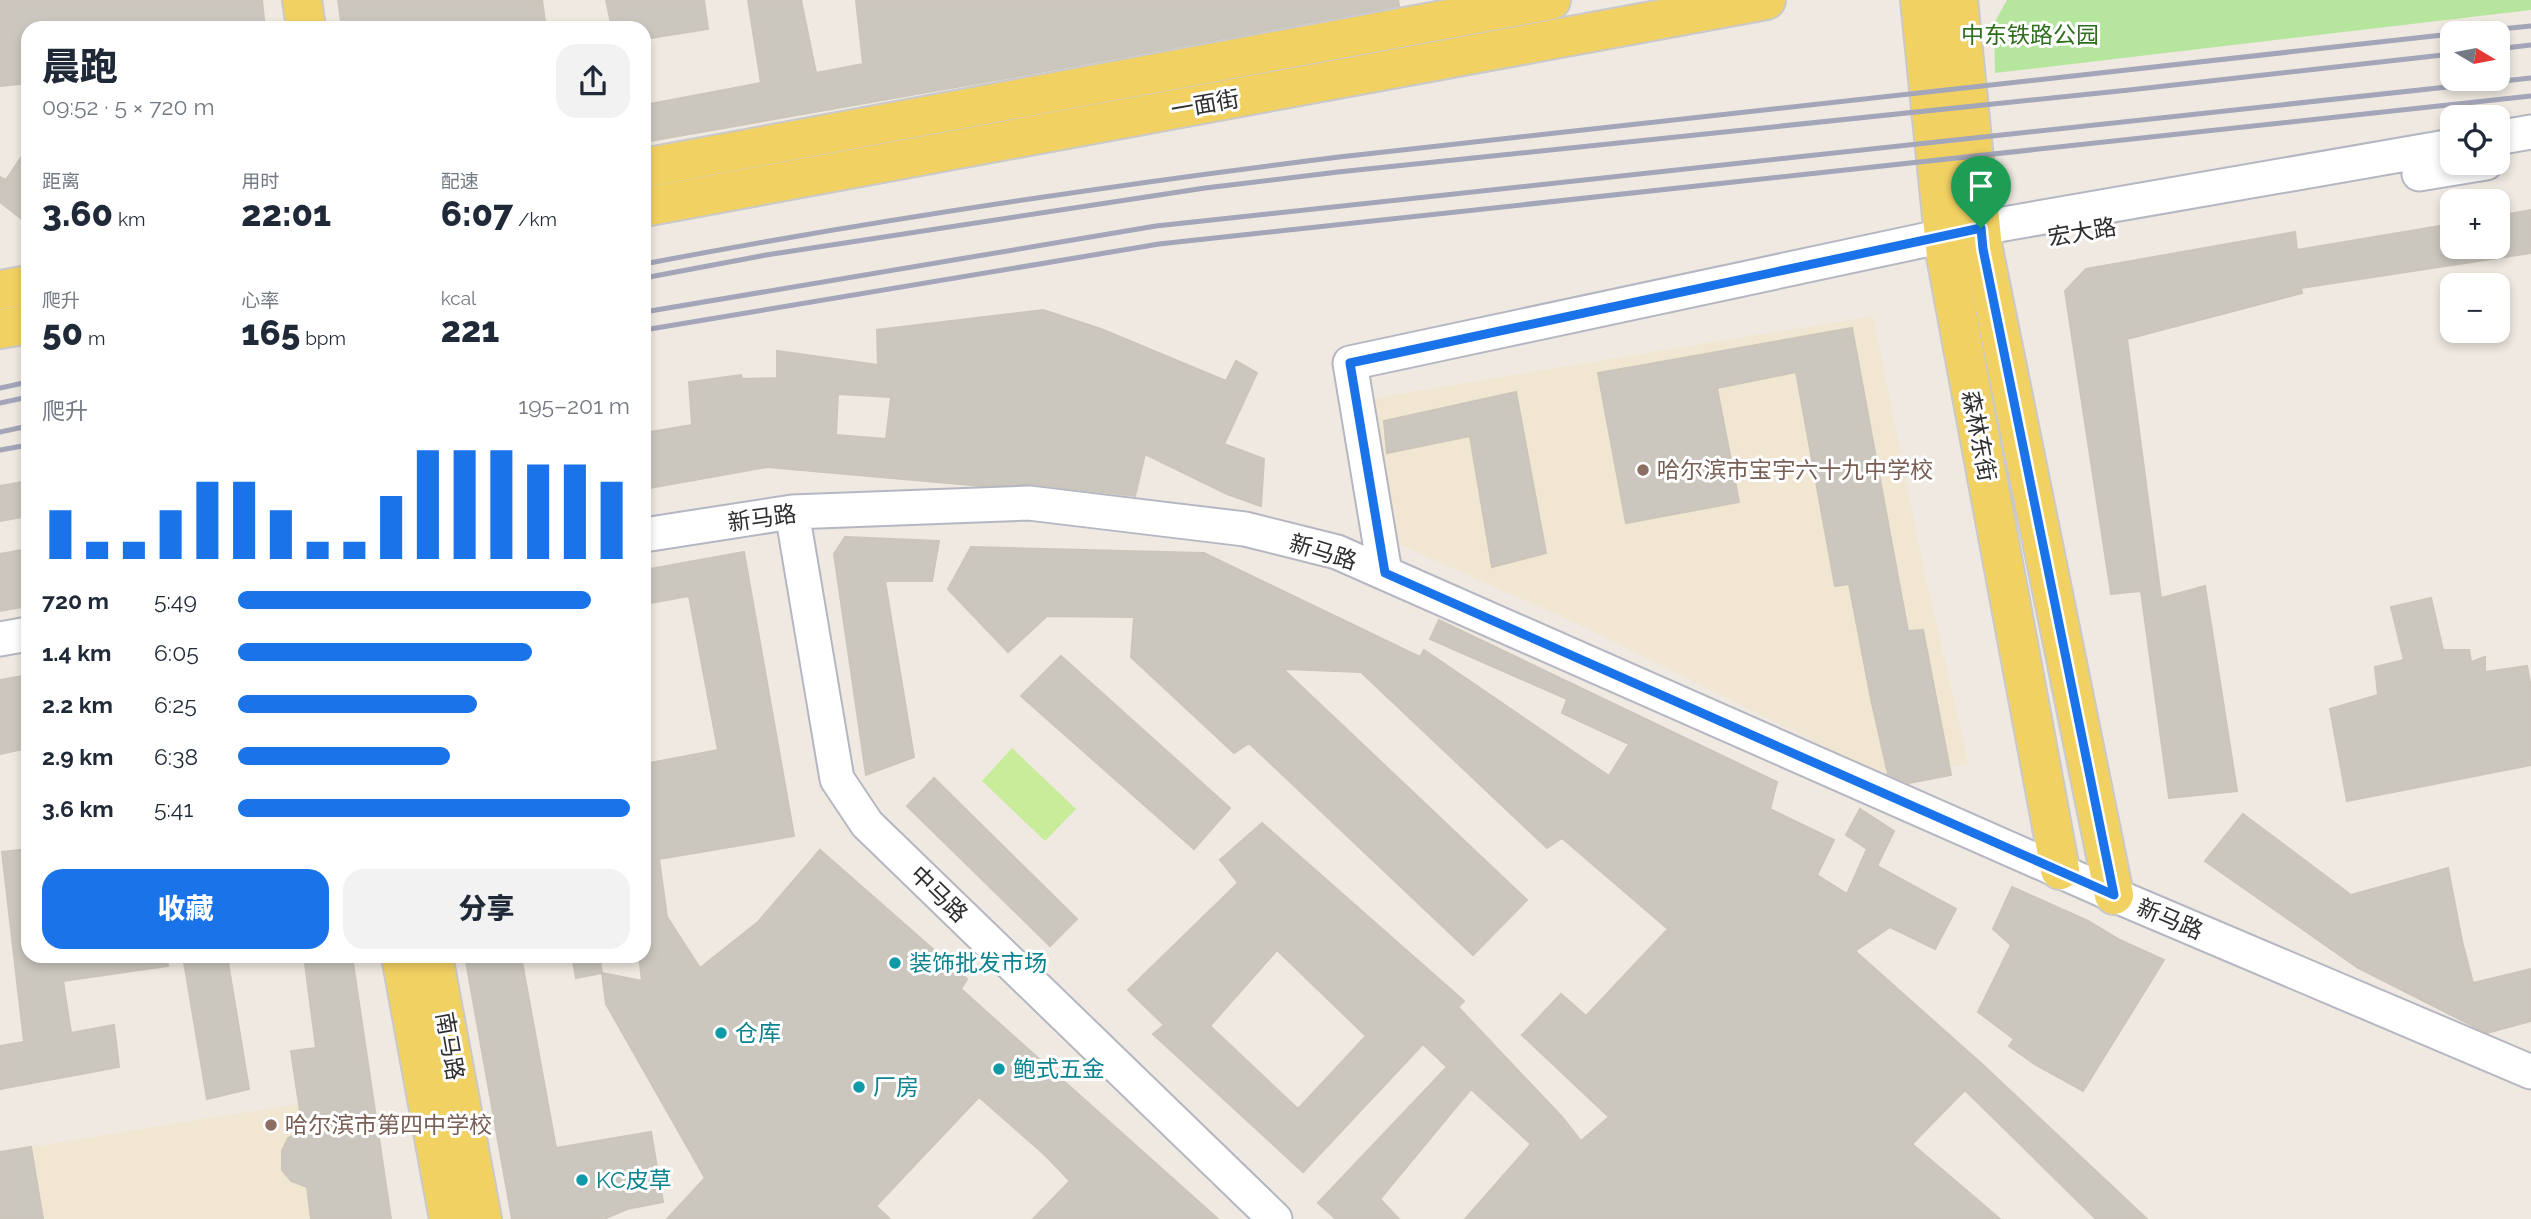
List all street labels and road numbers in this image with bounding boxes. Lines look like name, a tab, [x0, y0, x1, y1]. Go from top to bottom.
street label: 一面街	[1169, 84, 1241, 123]
street label: 宏大路	[2046, 212, 2118, 251]
street label: 森林东街	[1957, 388, 2002, 484]
street label: 新马路	[726, 499, 798, 536]
street label: 新马路	[1286, 529, 1360, 575]
street label: 中马路	[905, 860, 974, 927]
street label: 新马路	[2133, 893, 2207, 944]
street label: 南马路	[431, 1010, 470, 1082]

